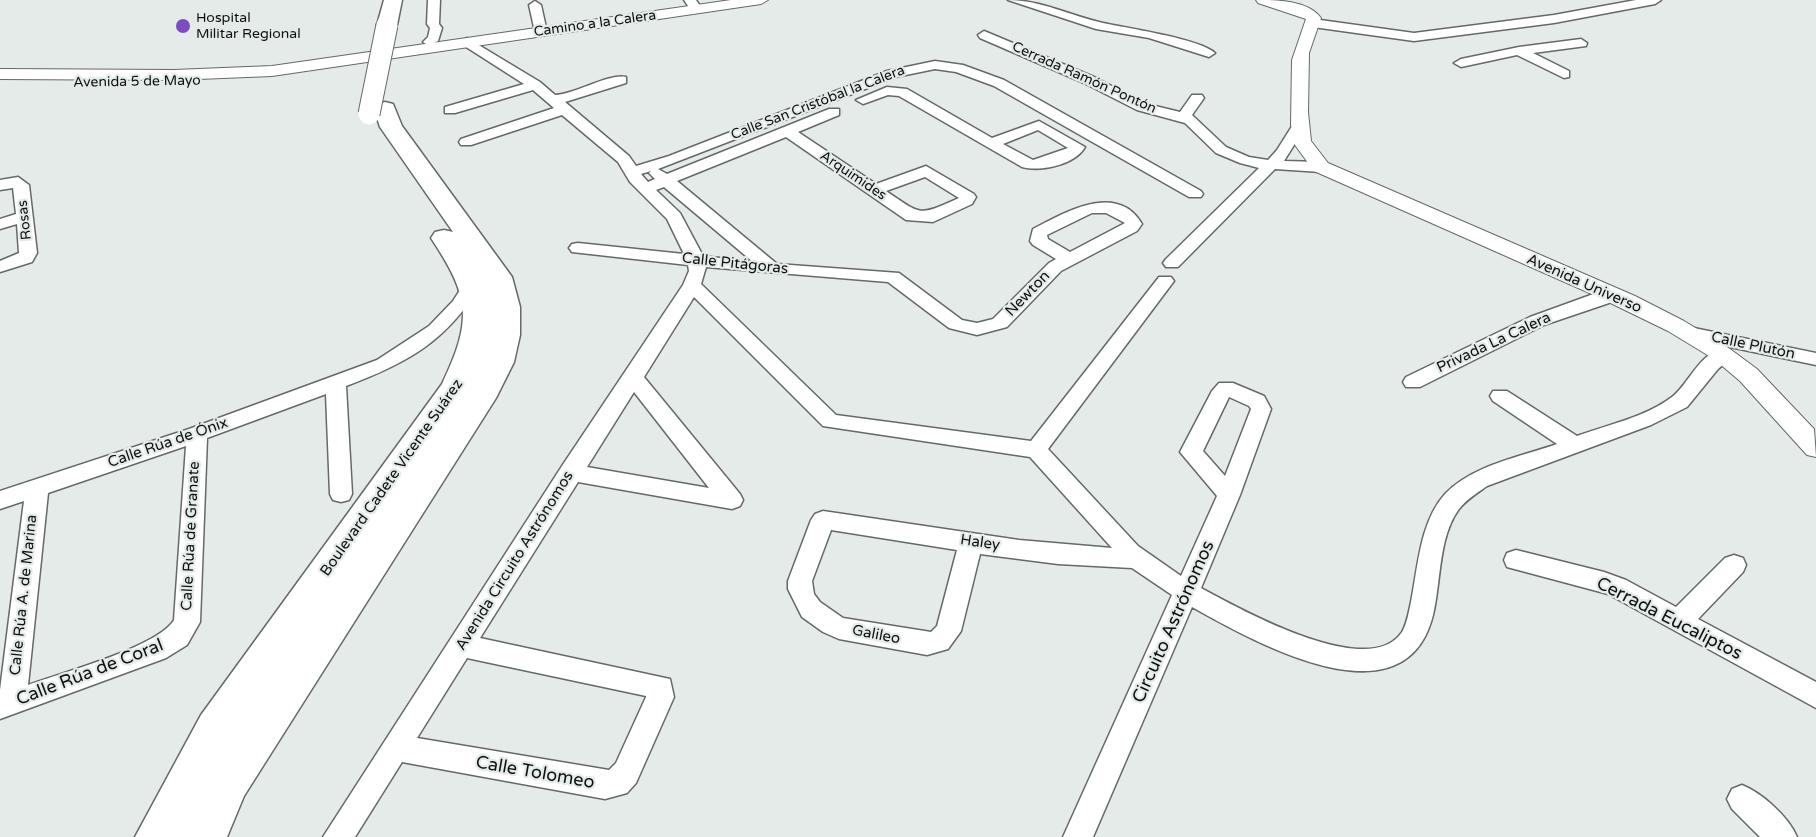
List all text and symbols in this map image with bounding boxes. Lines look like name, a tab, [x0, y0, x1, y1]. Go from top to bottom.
street label: Camino a la Calera	[533, 7, 657, 41]
place label: Hospital Militar Regional	[196, 10, 301, 42]
marker: Hospital Militar Regional	[174, 17, 192, 35]
street label: Cerrada Ramón Pontón	[1009, 39, 1159, 117]
street label: Calle San Cristóbal la Calera	[729, 62, 907, 144]
street label: Avenida 5 de Mayo	[73, 72, 201, 92]
street label: Arquimides	[817, 148, 889, 204]
street label: Rosas	[15, 199, 35, 241]
street label: Calle Pitágoras	[681, 249, 789, 279]
street label: Avenida Universo	[1524, 251, 1644, 317]
street label: Newton	[1002, 267, 1054, 321]
street label: Privada La Calera	[1434, 309, 1554, 377]
street label: Calle Plutón	[1709, 328, 1797, 364]
street label: Boulevard Cadete Vicente Suárez	[317, 376, 467, 580]
street label: Calle Rúa de Ónix	[106, 414, 230, 472]
street label: Calle Rúa de Granate	[178, 461, 204, 611]
street label: Avenida Circuito Astrónomos	[452, 468, 578, 654]
street label: Calle Rúa A. de Marina	[7, 514, 41, 676]
street label: Haley	[959, 531, 1001, 555]
street label: Circuito Astrónomos	[1128, 537, 1220, 707]
street label: Cerrada Eucaliptos	[1592, 573, 1746, 665]
street label: Galileo	[850, 622, 902, 648]
street label: Calle Rúa de Coral	[13, 635, 167, 711]
street label: Calle Tolomeo	[474, 752, 596, 794]

